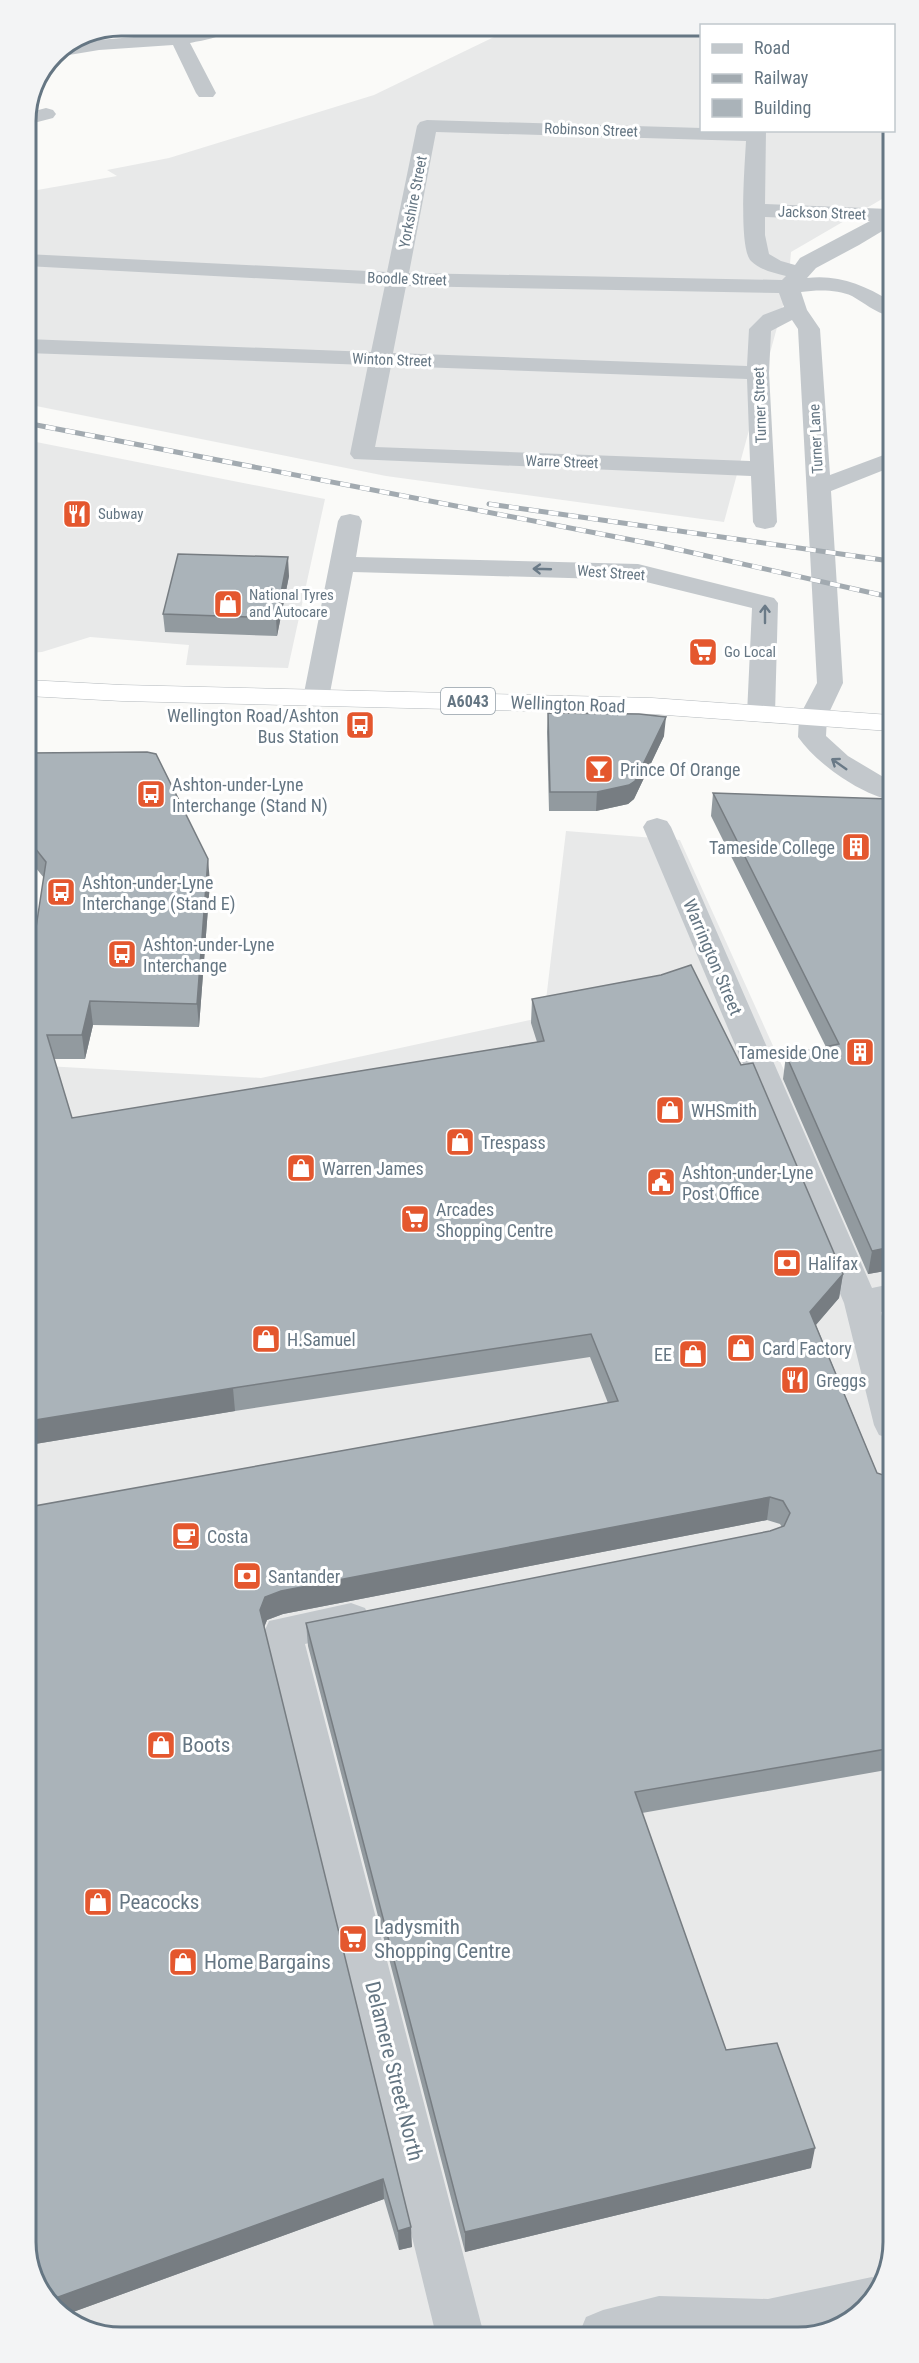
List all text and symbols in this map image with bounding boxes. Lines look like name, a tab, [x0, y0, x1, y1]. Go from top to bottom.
legend	[700, 24, 895, 132]
text: Road	[754, 37, 790, 58]
text: Railway	[754, 67, 809, 88]
text: Building	[754, 97, 811, 118]
street label: Robinson Street	[544, 119, 638, 141]
street label: Yorkshire Street	[395, 154, 431, 250]
street label: Jackson Street	[778, 202, 866, 224]
street label: Boodle Street	[367, 269, 447, 289]
street label: Winton Street	[352, 350, 432, 370]
street label: Turner Street	[750, 367, 770, 443]
street label: Turner Lane	[805, 404, 827, 474]
street label: Warre Street	[525, 452, 599, 472]
restaurant icon: Subway	[61, 498, 93, 530]
place label: Subway	[98, 505, 144, 523]
street label: West Street	[576, 562, 646, 584]
one-way arrow	[532, 563, 552, 575]
place label: National Tyres and Autocare	[249, 586, 334, 621]
shop icon: National Tyres and Autocare	[212, 588, 244, 620]
one-way arrow	[759, 604, 770, 624]
supermarket icon: Go Local	[687, 636, 719, 668]
place label: Go Local	[724, 643, 776, 661]
road number: A6043	[441, 688, 495, 714]
street label: Wellington Road	[510, 691, 626, 717]
place label: Wellington Road/Ashton Bus Station	[167, 705, 339, 747]
bus stop icon: Wellington Road/Ashton Bus Station	[344, 709, 376, 741]
bar icon: Prince Of Orange	[583, 753, 615, 785]
one-way arrow	[832, 758, 848, 770]
place label: Prince Of Orange	[620, 759, 740, 780]
place label: Ashton-under-Lyne Interchange (Stand N)	[172, 774, 328, 817]
bus stop icon: Ashton-under-Lyne Interchange (Stand N)	[135, 778, 167, 810]
building icon: Tameside College	[840, 831, 872, 863]
place label: Tameside College	[709, 837, 835, 858]
place label: Ashton-under-Lyne Interchange (Stand E)	[82, 872, 236, 915]
bus stop icon: Ashton-under-Lyne Interchange (Stand E)	[45, 876, 77, 908]
street label: Warrington Street	[679, 896, 747, 1018]
place label: Ashton-under-Lyne Interchange	[143, 934, 274, 976]
bus stop icon: Ashton-under-Lyne Interchange	[106, 938, 138, 970]
building icon: Tameside One	[844, 1036, 876, 1068]
place label: Tameside One	[738, 1042, 839, 1063]
shop icon: WHSmith	[654, 1094, 686, 1126]
place label: WHSmith	[691, 1100, 757, 1121]
shop icon: Trespass	[444, 1126, 476, 1158]
place label: Trespass	[481, 1132, 546, 1153]
shop icon: Warren James	[285, 1152, 317, 1184]
place label: Warren James	[322, 1158, 424, 1179]
place label: Ashton-under-Lyne Post Office	[682, 1162, 813, 1204]
public building icon: Ashton-under-Lyne Post Office	[645, 1166, 677, 1198]
place label: Arcades Shopping Centre	[436, 1199, 553, 1241]
supermarket icon: Arcades Shopping Centre	[399, 1203, 431, 1235]
bank icon: Halifax	[771, 1247, 803, 1279]
place label: Halifax	[808, 1253, 858, 1274]
shop icon: H.Samuel	[250, 1323, 282, 1355]
place label: H.Samuel	[287, 1329, 356, 1350]
shop icon: Card Factory	[725, 1332, 757, 1364]
shop icon: EE	[677, 1338, 709, 1370]
place label: Card Factory	[762, 1338, 852, 1359]
place label: EE	[654, 1344, 672, 1365]
restaurant icon: Greggs	[779, 1364, 811, 1396]
place label: Greggs	[816, 1370, 866, 1391]
cafe icon: Costa	[170, 1520, 202, 1552]
place label: Costa	[207, 1526, 248, 1547]
bank icon: Santander	[231, 1560, 263, 1592]
place label: Santander	[268, 1566, 341, 1587]
shop icon: Boots	[145, 1729, 177, 1761]
place label: Boots	[182, 1733, 230, 1757]
shop icon: Peacocks	[82, 1886, 114, 1918]
place label: Peacocks	[119, 1890, 199, 1914]
place label: Ladysmith Shopping Centre	[374, 1915, 511, 1963]
supermarket icon: Ladysmith Shopping Centre	[337, 1923, 369, 1955]
shop icon: Home Bargains	[167, 1946, 199, 1978]
place label: Home Bargains	[204, 1950, 331, 1974]
street label: Delamere Street North	[360, 1979, 428, 2163]

